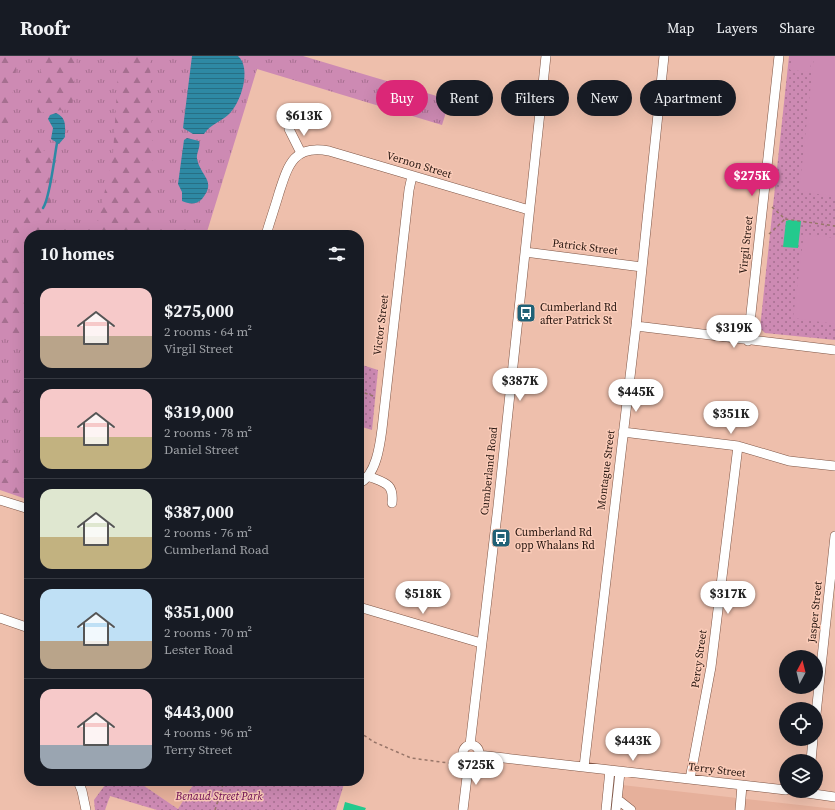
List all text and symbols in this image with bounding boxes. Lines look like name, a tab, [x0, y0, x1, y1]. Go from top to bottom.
text: Roofr	[20, 15, 70, 41]
text: Map	[667, 18, 694, 38]
text: Layers	[716, 18, 758, 38]
text: Share	[780, 18, 815, 38]
chip: Buy	[376, 80, 428, 116]
chip: Rent	[436, 80, 493, 116]
chip: Filters	[501, 80, 569, 116]
chip: New	[577, 80, 632, 116]
chip: Apartment	[640, 80, 736, 116]
pin: $613K	[276, 103, 332, 137]
text: $613K	[285, 107, 323, 124]
street label: Vernon Street	[385, 148, 454, 182]
pin: $275K	[724, 163, 780, 197]
text: $275K	[733, 167, 771, 184]
street label: Virgil Street	[736, 215, 757, 275]
street label: Patrick Street	[551, 236, 619, 259]
text: 10 homes	[40, 242, 114, 266]
icon: filters	[326, 243, 348, 265]
street label: Victor Street	[370, 293, 392, 356]
text: $275,000	[164, 299, 234, 323]
place label: Cumberland Rd after Patrick St	[540, 300, 618, 328]
bus stop icon: Cumberland Rd after Patrick St	[515, 302, 537, 324]
icon: home	[72, 304, 120, 352]
pin: $319K	[706, 315, 762, 349]
text: $319K	[715, 319, 753, 336]
text: 2 rooms · 64 m²	[164, 323, 252, 340]
text: Virgil Street	[164, 340, 233, 357]
pin: $387K	[492, 368, 548, 402]
text: $387K	[501, 372, 539, 389]
pin: $445K	[608, 379, 664, 413]
text: $445K	[617, 383, 655, 400]
text: $319,000	[164, 400, 234, 424]
pin: $351K	[703, 401, 759, 435]
icon: home	[72, 405, 120, 453]
text: $351K	[712, 405, 750, 422]
text: 2 rooms · 78 m²	[164, 424, 252, 441]
street label: Cumberland Road	[477, 425, 501, 516]
street label: Montague Street	[594, 429, 618, 511]
text: Daniel Street	[164, 441, 239, 458]
text: $387,000	[164, 500, 234, 524]
icon: home	[72, 505, 120, 553]
text: 2 rooms · 76 m²	[164, 524, 252, 541]
place label: Cumberland Rd opp Whalans Rd	[515, 525, 595, 553]
bus stop icon: Cumberland Rd opp Whalans Rd	[490, 527, 512, 549]
text: Cumberland Road	[164, 541, 269, 558]
street label: Jasper Street	[804, 580, 826, 644]
pin: $518K	[395, 581, 451, 615]
pin: $317K	[700, 581, 756, 615]
text: $518K	[404, 585, 442, 602]
text: $317K	[709, 585, 747, 602]
text: $351,000	[164, 600, 234, 624]
icon: home	[72, 605, 120, 653]
text: 2 rooms · 70 m²	[164, 624, 252, 641]
street label: Percy Street	[688, 629, 711, 689]
text: Lester Road	[164, 641, 233, 658]
north arrow	[779, 650, 823, 694]
map controls	[779, 650, 823, 798]
text: $443,000	[164, 700, 234, 724]
button: locate	[779, 702, 823, 746]
icon: home	[72, 705, 120, 753]
text: 4 rooms · 96 m²	[164, 724, 252, 741]
pin: $443K	[605, 728, 661, 762]
text: $443K	[614, 732, 652, 749]
text: Terry Street	[164, 741, 232, 758]
pin: $725K	[448, 752, 504, 786]
button: layers	[779, 754, 823, 798]
text: $725K	[457, 756, 495, 773]
street label: Terry Street	[688, 759, 747, 781]
park label: Benaud Street Park	[175, 789, 263, 804]

